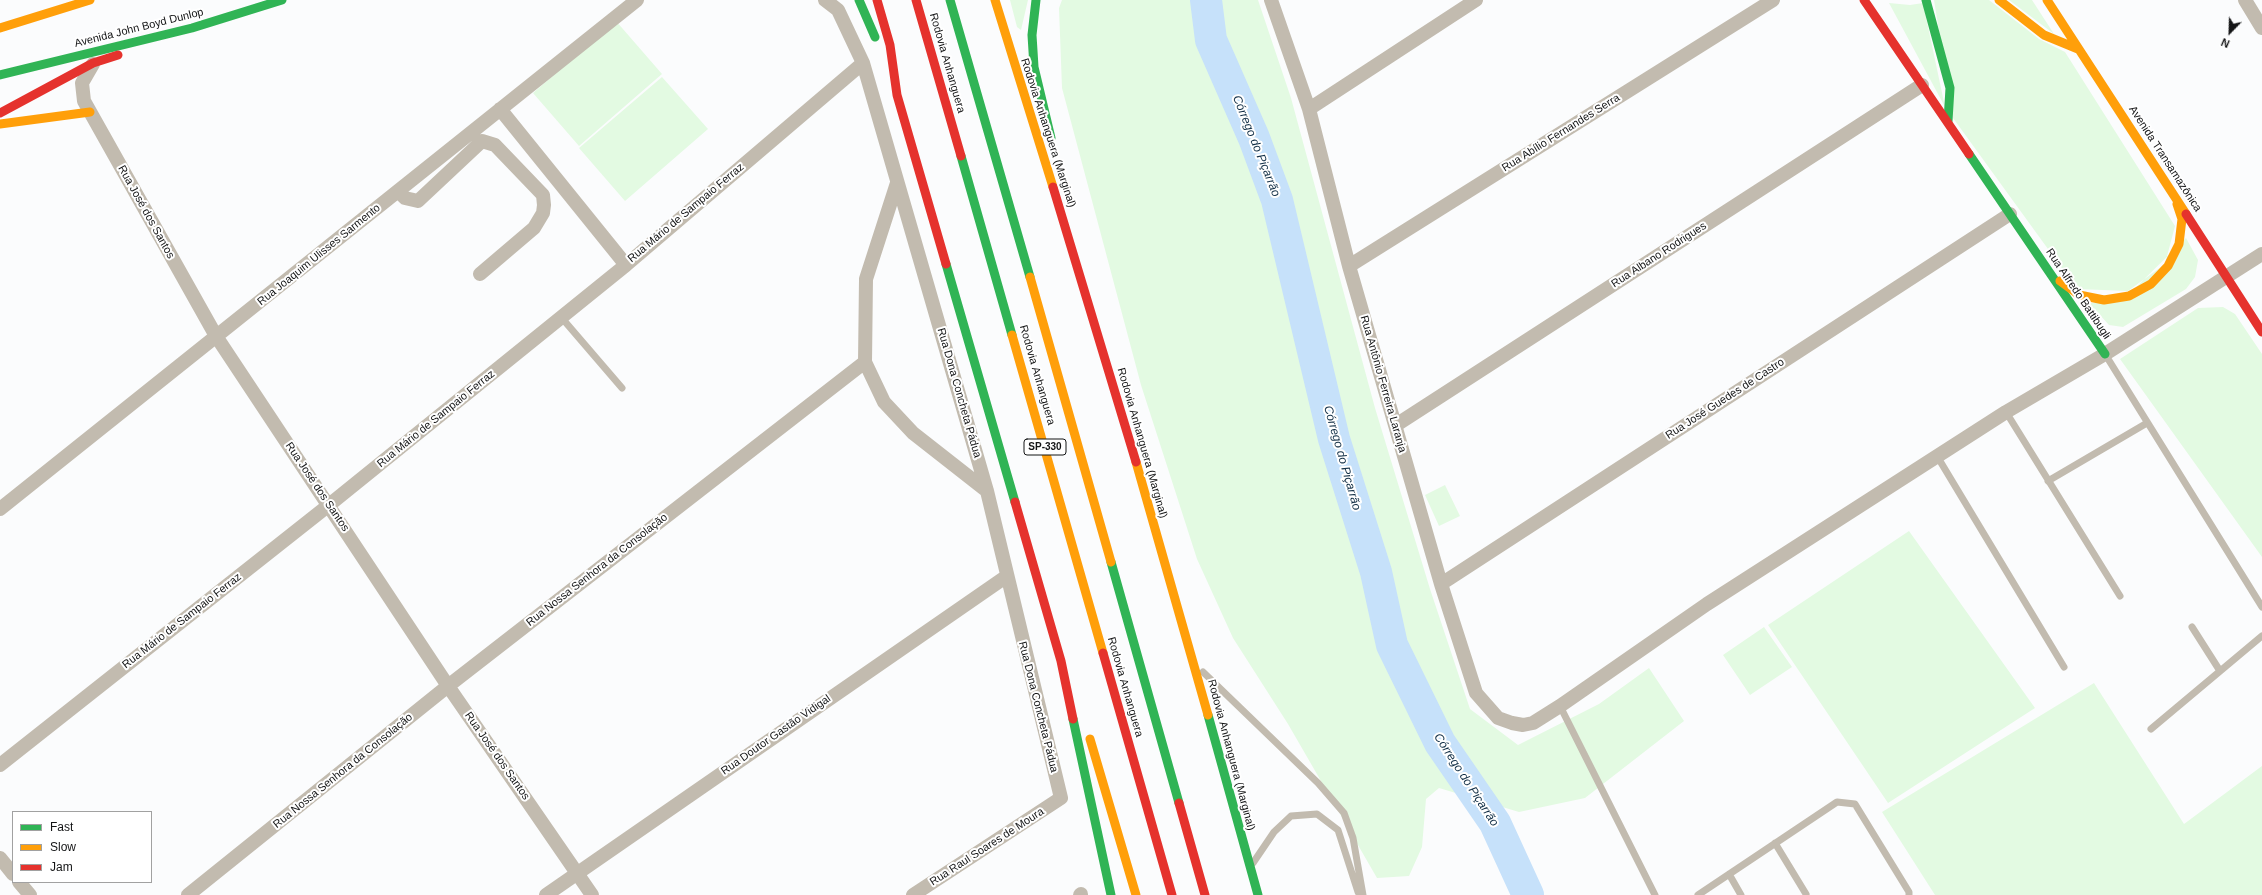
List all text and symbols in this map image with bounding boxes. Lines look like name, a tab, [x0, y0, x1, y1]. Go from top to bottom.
street label: Avenida John Boyd Dunlop	[73, 6, 205, 50]
street label: Rodovia Anhanguera	[926, 12, 968, 114]
north arrow	[2210, 12, 2250, 52]
text: N	[2219, 36, 2231, 50]
street label: Rodovia Anhanguera (Marginal)	[1018, 57, 1078, 209]
street label: Rua Abílio Fernandes Serra	[1500, 91, 1622, 175]
water label: Córrego do Piçarrão	[1229, 93, 1283, 199]
street label: Avenida Transamazônica	[2126, 104, 2204, 214]
street label: Rua Mário de Sampaio Ferraz	[625, 161, 747, 265]
street label: Rua José dos Santos	[115, 163, 177, 261]
street label: Rua Joaquim Ulisses Sarmento	[255, 201, 383, 309]
street label: Rua Albano Rodrigues	[1609, 219, 1709, 291]
street label: Rua Alfredo Battibugli	[2043, 246, 2113, 342]
street label: Rua Antônio Ferreira Laranja	[1357, 314, 1409, 454]
street label: Rodovia Anhanguera	[1016, 324, 1058, 426]
street label: Rua Dona Concheta Pádua	[934, 327, 984, 459]
street label: Rua José Guedes de Castro	[1663, 356, 1787, 442]
street label: Rodovia Anhanguera (Marginal)	[1114, 366, 1170, 520]
street label: Rua Mário de Sampaio Ferraz	[375, 368, 497, 470]
water label: Córrego do Piçarrão	[1320, 404, 1364, 512]
road number: SP-330	[1024, 439, 1066, 455]
street label: Rua José dos Santos	[282, 440, 352, 534]
street label: Rua Nossa Senhora da Consolação	[524, 511, 670, 629]
street label: Rua Mário de Sampaio Ferraz	[120, 570, 244, 672]
street label: Rodovia Anhanguera	[1104, 636, 1146, 738]
street label: Rua Dona Concheta Pádua	[1015, 640, 1061, 774]
street label: Rodovia Anhanguera (Marginal)	[1204, 678, 1258, 832]
street label: Rua Doutor Gastão Vidigal	[719, 692, 833, 778]
street label: Rua José dos Santos	[462, 709, 532, 803]
street label: Rua Nossa Senhora da Consolação	[271, 711, 415, 831]
water label: Córrego do Piçarrão	[1431, 731, 1501, 829]
street label: Rua Raul Soares de Moura	[928, 805, 1046, 889]
legend	[12, 811, 152, 883]
text: Fast	[50, 820, 73, 834]
text: Slow	[50, 840, 76, 854]
text: Jam	[50, 860, 73, 874]

